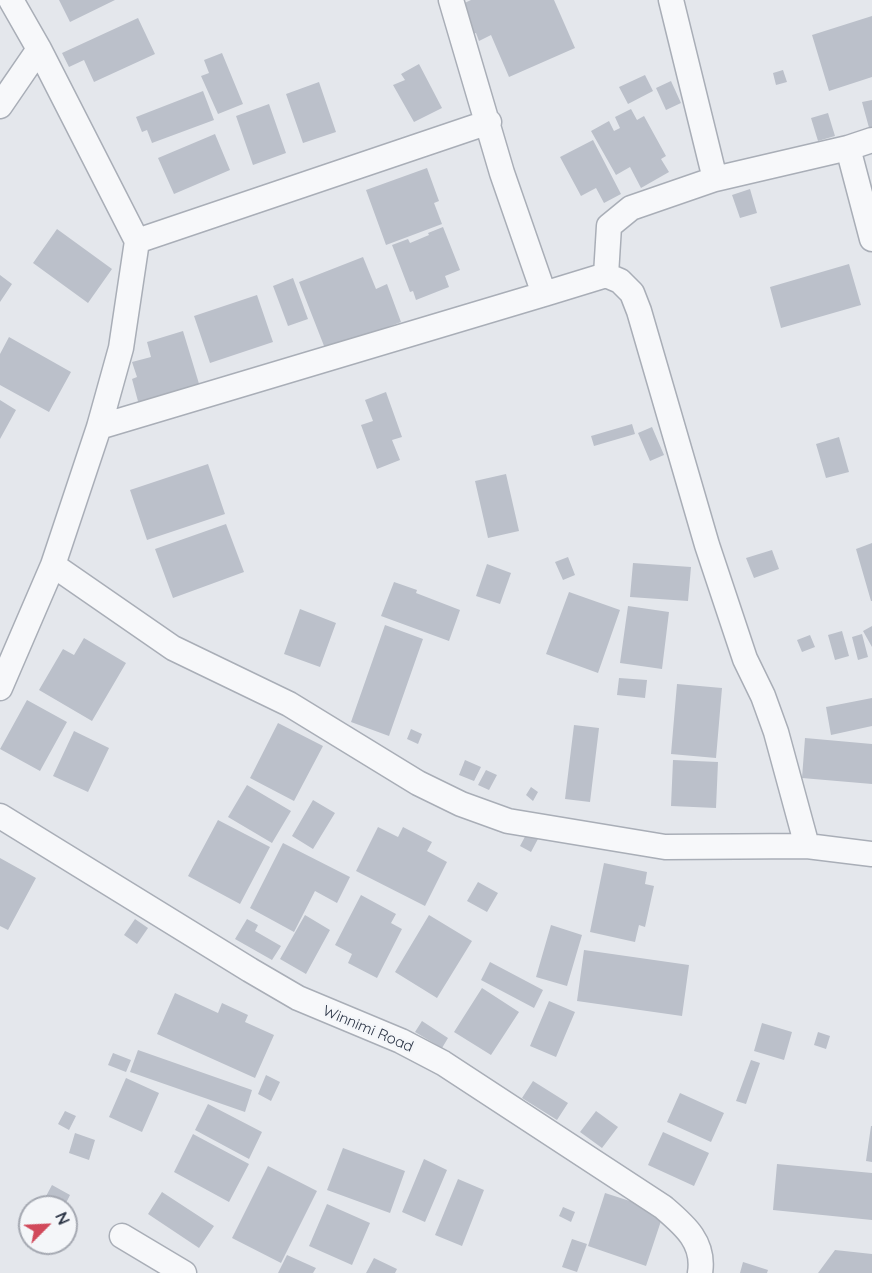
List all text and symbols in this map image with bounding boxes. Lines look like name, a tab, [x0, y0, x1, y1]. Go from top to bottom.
street label: Winnimi Road	[320, 1002, 416, 1056]
north arrow	[18, 1195, 78, 1255]
text: N	[51, 1209, 74, 1228]

